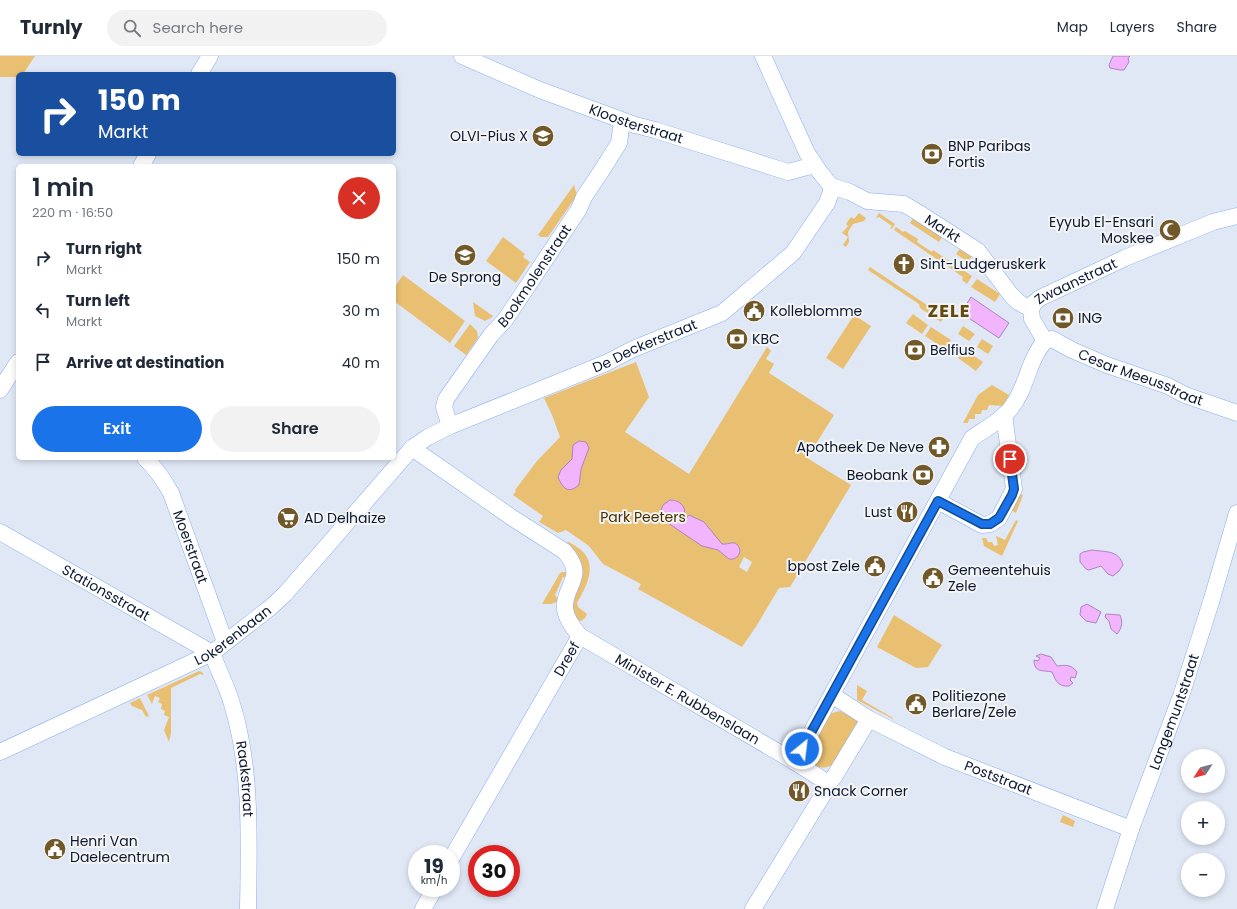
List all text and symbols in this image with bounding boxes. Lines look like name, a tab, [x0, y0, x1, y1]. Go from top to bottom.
search box	[107, 10, 387, 46]
text: Turnly	[20, 14, 83, 41]
icon: search	[121, 17, 143, 39]
text: Search here	[153, 17, 243, 38]
text: Map	[1057, 17, 1088, 37]
text: Layers	[1110, 17, 1154, 37]
text: Share	[1176, 17, 1217, 37]
text: 150 m	[98, 81, 181, 120]
icon: right	[32, 88, 84, 140]
street label: Kloosterstraat	[586, 99, 686, 148]
text: Markt	[98, 119, 148, 144]
school or university icon: OLVI-Pius X	[530, 123, 556, 149]
place label: OLVI-Pius X	[450, 126, 528, 146]
place label: BNP Paribas Fortis	[948, 136, 1031, 172]
bank icon: BNP Paribas Fortis	[919, 141, 945, 167]
text: 1 min	[32, 171, 94, 204]
button: close	[338, 177, 380, 219]
text: 220 m · 16:50	[32, 203, 113, 222]
street label: Markt	[921, 209, 965, 247]
place label: Eyyub El-Ensari Moskee	[1049, 212, 1154, 248]
mosque icon: Eyyub El-Ensari Moskee	[1157, 217, 1183, 243]
street label: Bookmolenstraat	[493, 220, 576, 332]
text: Turn right	[66, 238, 142, 259]
school or university icon: De Sprong	[452, 242, 478, 268]
icon: right	[32, 247, 54, 269]
text: 150 m	[337, 248, 380, 269]
church icon: Sint-Ludgeruskerk	[891, 251, 917, 277]
street label: Zwaanstraat	[1030, 253, 1120, 309]
place label: Sint-Ludgeruskerk	[920, 254, 1047, 274]
text: Markt	[66, 260, 102, 279]
place label: De Sprong	[429, 267, 501, 287]
text: Turn left	[66, 290, 130, 311]
public building icon: Kolleblomme	[741, 298, 767, 324]
district label: ZELE	[928, 298, 970, 323]
icon: left	[32, 299, 54, 321]
text: 30 m	[342, 300, 380, 321]
place label: Kolleblomme	[770, 301, 863, 321]
bank icon: ING	[1050, 305, 1076, 331]
place label: ING	[1078, 308, 1102, 328]
text: Markt	[66, 312, 102, 331]
street label: De Deckerstraat	[589, 314, 700, 377]
bank icon: KBC	[724, 326, 750, 352]
place label: KBC	[752, 329, 780, 349]
bank icon: Belfius	[902, 337, 928, 363]
place label: Belfius	[930, 340, 975, 360]
street label: Cesar Meeusstraat	[1075, 344, 1206, 410]
icon: arrive	[32, 351, 54, 373]
text: Arrive at destination	[66, 352, 224, 373]
text: 40 m	[342, 352, 380, 373]
button: Exit	[32, 406, 202, 452]
button: Share	[210, 406, 380, 452]
pharmacy icon: Apotheek De Neve	[926, 434, 952, 460]
place label: Apotheek De Neve	[796, 437, 924, 457]
pin	[993, 442, 1027, 476]
icon: arrive	[999, 448, 1021, 470]
bank icon: Beobank	[910, 462, 936, 488]
place label: Beobank	[847, 465, 909, 485]
restaurant icon: Lust	[894, 499, 920, 525]
place label: Lust	[865, 502, 892, 522]
supermarket icon: AD Delhaize	[275, 505, 301, 531]
street label: Moerstraat	[168, 507, 213, 586]
park label: Park Peeters	[600, 507, 686, 527]
place label: AD Delhaize	[304, 508, 386, 528]
public building icon: bpost Zele	[862, 553, 888, 579]
place label: bpost Zele	[788, 556, 860, 576]
street label: Stationsstraat	[58, 559, 154, 626]
place label: Gemeentehuis Zele	[948, 560, 1051, 596]
public building icon: Gemeentehuis Zele	[920, 565, 946, 591]
street label: Lokerenbaan	[191, 600, 275, 670]
street label: Dreef	[549, 638, 585, 680]
street label: Minister E. Rubbenslaan	[611, 649, 764, 749]
street label: Langemuntstraat	[1144, 651, 1204, 773]
place label: Politiezone Berlare/Zele	[932, 686, 1017, 722]
public building icon: Politiezone Berlare/Zele	[903, 691, 929, 717]
position arrow	[781, 728, 823, 770]
street label: Raakstraat	[231, 739, 258, 817]
north arrow	[1181, 749, 1225, 793]
map controls	[1181, 749, 1225, 897]
street label: Poststraat	[961, 755, 1035, 800]
restaurant icon: Snack Corner	[786, 778, 812, 804]
place label: Snack Corner	[814, 781, 908, 801]
button: +	[1181, 801, 1225, 845]
place label: Henri Van Daelecentrum	[70, 831, 170, 867]
public building icon: Henri Van Daelecentrum	[42, 836, 68, 862]
speed limit sign: 30	[468, 845, 520, 897]
text: 19	[424, 852, 444, 880]
button: −	[1181, 853, 1225, 897]
text: km/h	[421, 873, 447, 888]

